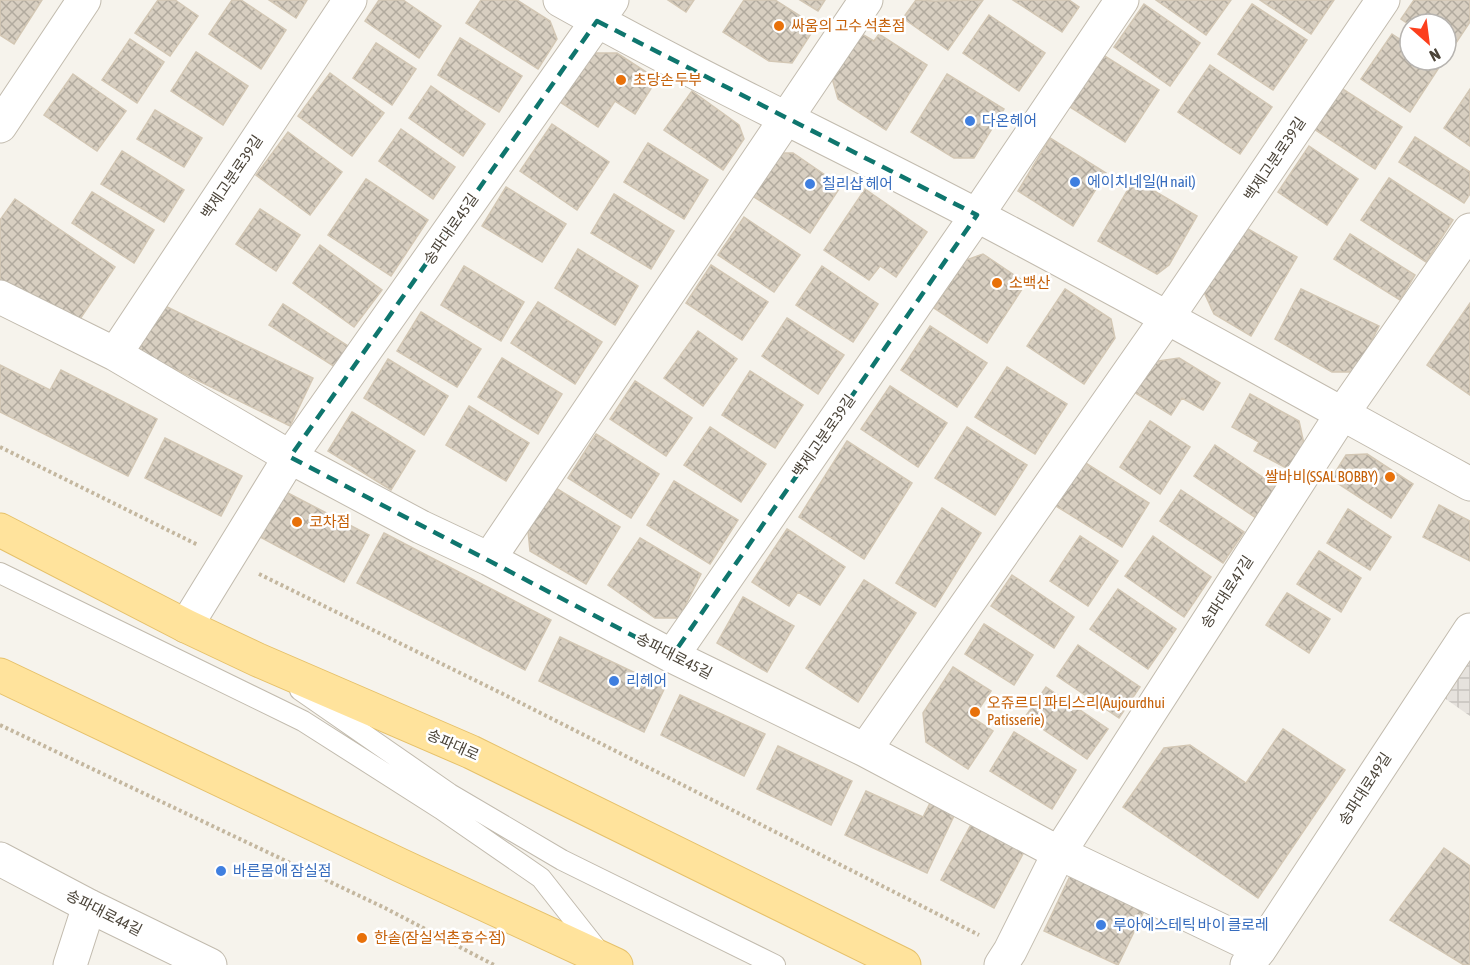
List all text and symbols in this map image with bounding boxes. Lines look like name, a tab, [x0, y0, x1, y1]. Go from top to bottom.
north arrow	[1398, 12, 1458, 72]
place label: 싸움의 고수 석촌점	[791, 17, 906, 34]
marker: 싸움의 고수 석촌점	[772, 19, 786, 33]
text: N	[1427, 45, 1443, 65]
place label: 초당손두부	[633, 71, 702, 88]
marker: 초당손두부	[614, 73, 628, 87]
place label: 다온헤어	[982, 112, 1037, 129]
marker: 다온헤어	[963, 114, 977, 128]
street label: 백제고분로39길	[1240, 114, 1309, 204]
street label: 백제고분로39길	[197, 132, 266, 222]
place label: 에이치네일(H nail)	[1087, 173, 1196, 190]
place label: 칠리샵 헤어	[822, 175, 893, 192]
marker: 에이치네일(H nail)	[1068, 175, 1082, 189]
marker: 칠리샵 헤어	[803, 177, 817, 191]
street label: 송파대로45길	[420, 190, 481, 268]
place label: 소백산	[1009, 274, 1051, 291]
marker: 소백산	[990, 276, 1004, 290]
street label: 백제고분로39길	[789, 391, 858, 480]
place label: 쌀바비(SSAL BOBBY)	[1265, 468, 1378, 485]
marker: 쌀바비(SSAL BOBBY)	[1383, 470, 1397, 484]
place label: 코차점	[309, 513, 350, 530]
marker: 코차점	[290, 515, 304, 529]
street label: 송파대로47길	[1197, 552, 1256, 631]
street label: 송파대로45길	[633, 629, 715, 682]
place label: 리헤어	[626, 672, 667, 689]
marker: 리헤어	[607, 674, 621, 688]
place label: 오쥬르디 파티스리(Aujourdhui Patisserie)	[987, 694, 1165, 728]
marker: 오쥬르디 파티스리(Aujourdhui Patisserie)	[968, 705, 982, 719]
street label: 송파대로	[425, 726, 482, 764]
street label: 송파대로49길	[1335, 749, 1394, 828]
place label: 바른몸애 잠실점	[233, 862, 332, 879]
marker: 바른몸애 잠실점	[214, 864, 228, 878]
street label: 송파대로44길	[63, 886, 145, 939]
place label: 루아에스테틱 바이 클로레	[1113, 916, 1269, 933]
marker: 루아에스테틱 바이 클로레	[1094, 918, 1108, 932]
place label: 한솥(잠실석촌호수점)	[374, 929, 505, 946]
marker: 한솥(잠실석촌호수점)	[355, 931, 369, 945]

